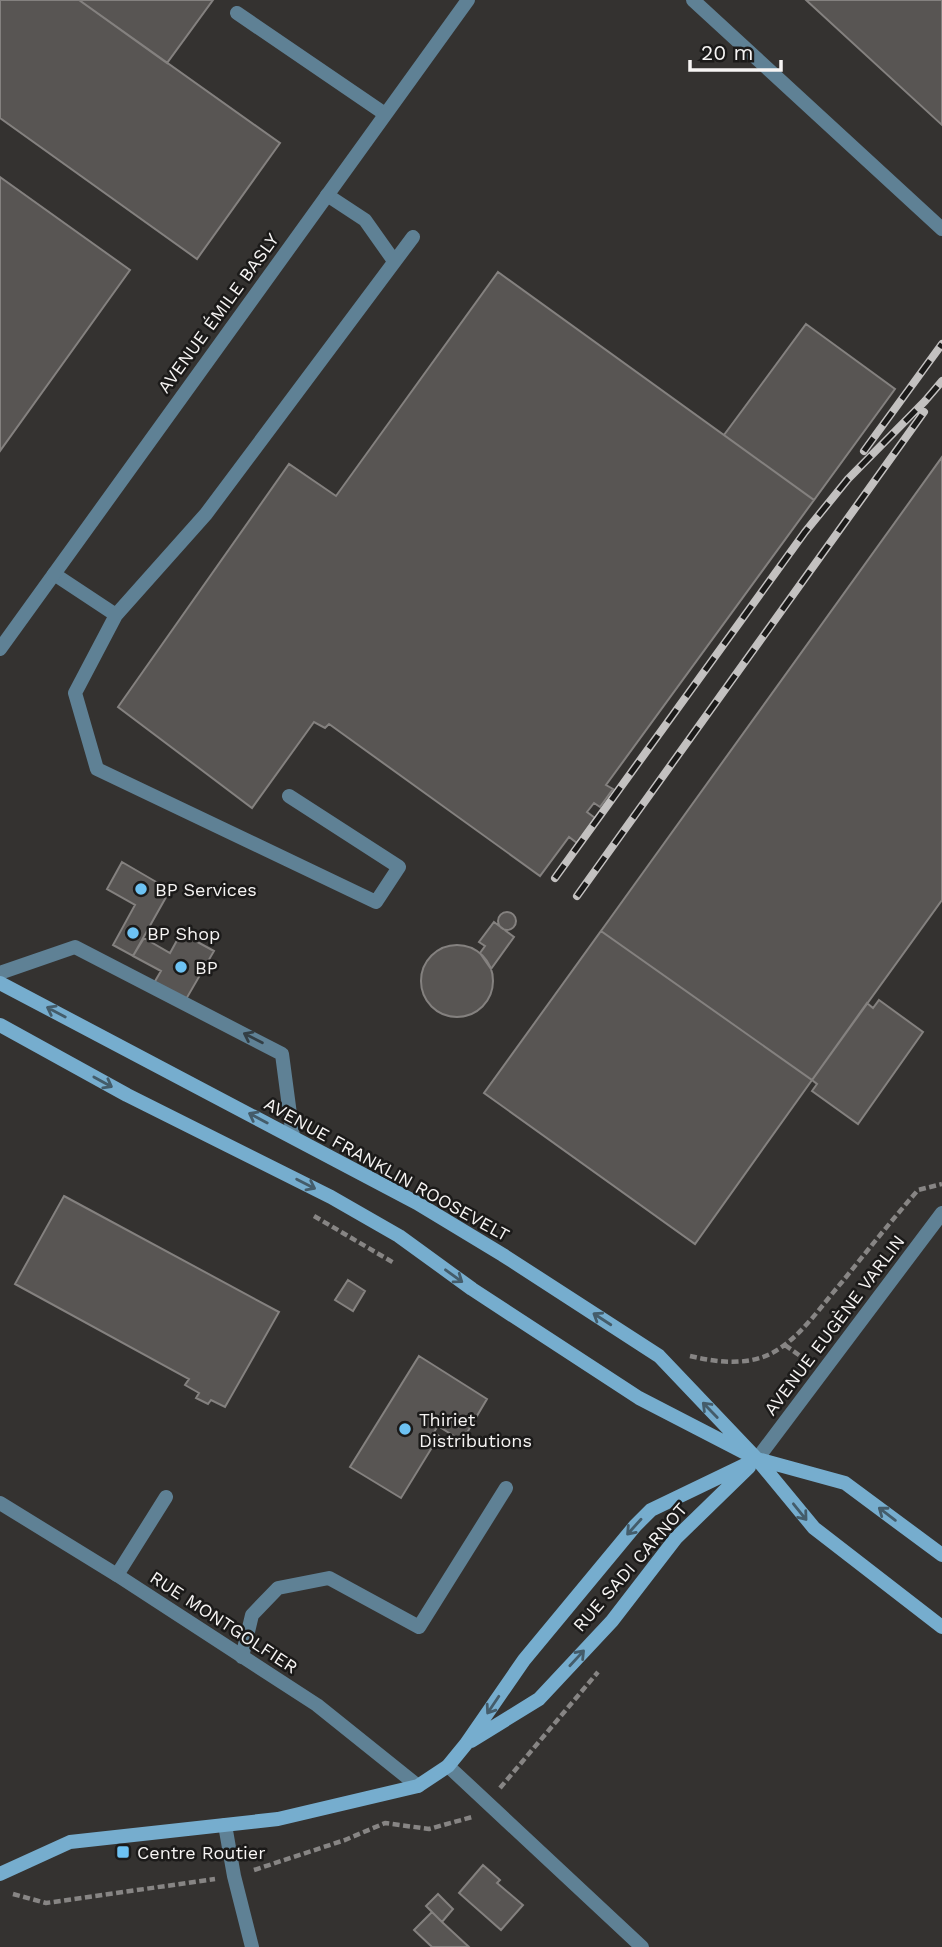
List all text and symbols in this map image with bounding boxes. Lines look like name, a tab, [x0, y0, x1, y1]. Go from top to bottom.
scale bar	[690, 28, 781, 72]
text: 20 m	[701, 40, 753, 65]
street label: AVENUE ÉMILE BASLY	[153, 229, 283, 397]
place label: BP Services	[155, 879, 257, 900]
marker: BP Services	[133, 881, 149, 897]
place label: BP Shop	[147, 923, 220, 944]
marker: BP Shop	[125, 925, 141, 941]
place label: BP	[195, 957, 218, 978]
marker: BP	[173, 959, 189, 975]
one-way arrow	[47, 1005, 67, 1019]
one-way arrow	[243, 1031, 264, 1045]
one-way arrow	[92, 1076, 113, 1089]
street label: AVENUE FRANKLIN ROOSEVELT	[261, 1093, 513, 1245]
one-way arrow	[248, 1111, 269, 1125]
one-way arrow	[295, 1178, 316, 1192]
street label: AVENUE EUGÈNE VARLIN	[759, 1231, 909, 1419]
one-way arrow	[445, 1268, 464, 1283]
one-way arrow	[593, 1312, 612, 1327]
one-way arrow	[702, 1401, 719, 1419]
place label: Thiriet Distributions	[419, 1409, 532, 1451]
marker: Thiriet Distributions	[397, 1421, 413, 1437]
street label: RUE SADI CARNOT	[568, 1498, 692, 1636]
one-way arrow	[793, 1502, 808, 1520]
one-way arrow	[878, 1506, 897, 1521]
one-way arrow	[626, 1518, 643, 1535]
street label: RUE MONTGOLFIER	[146, 1566, 302, 1678]
one-way arrow	[569, 1650, 586, 1667]
one-way arrow	[486, 1695, 500, 1714]
place label: Centre Routier	[137, 1842, 266, 1863]
marker: Centre Routier	[115, 1844, 131, 1860]

